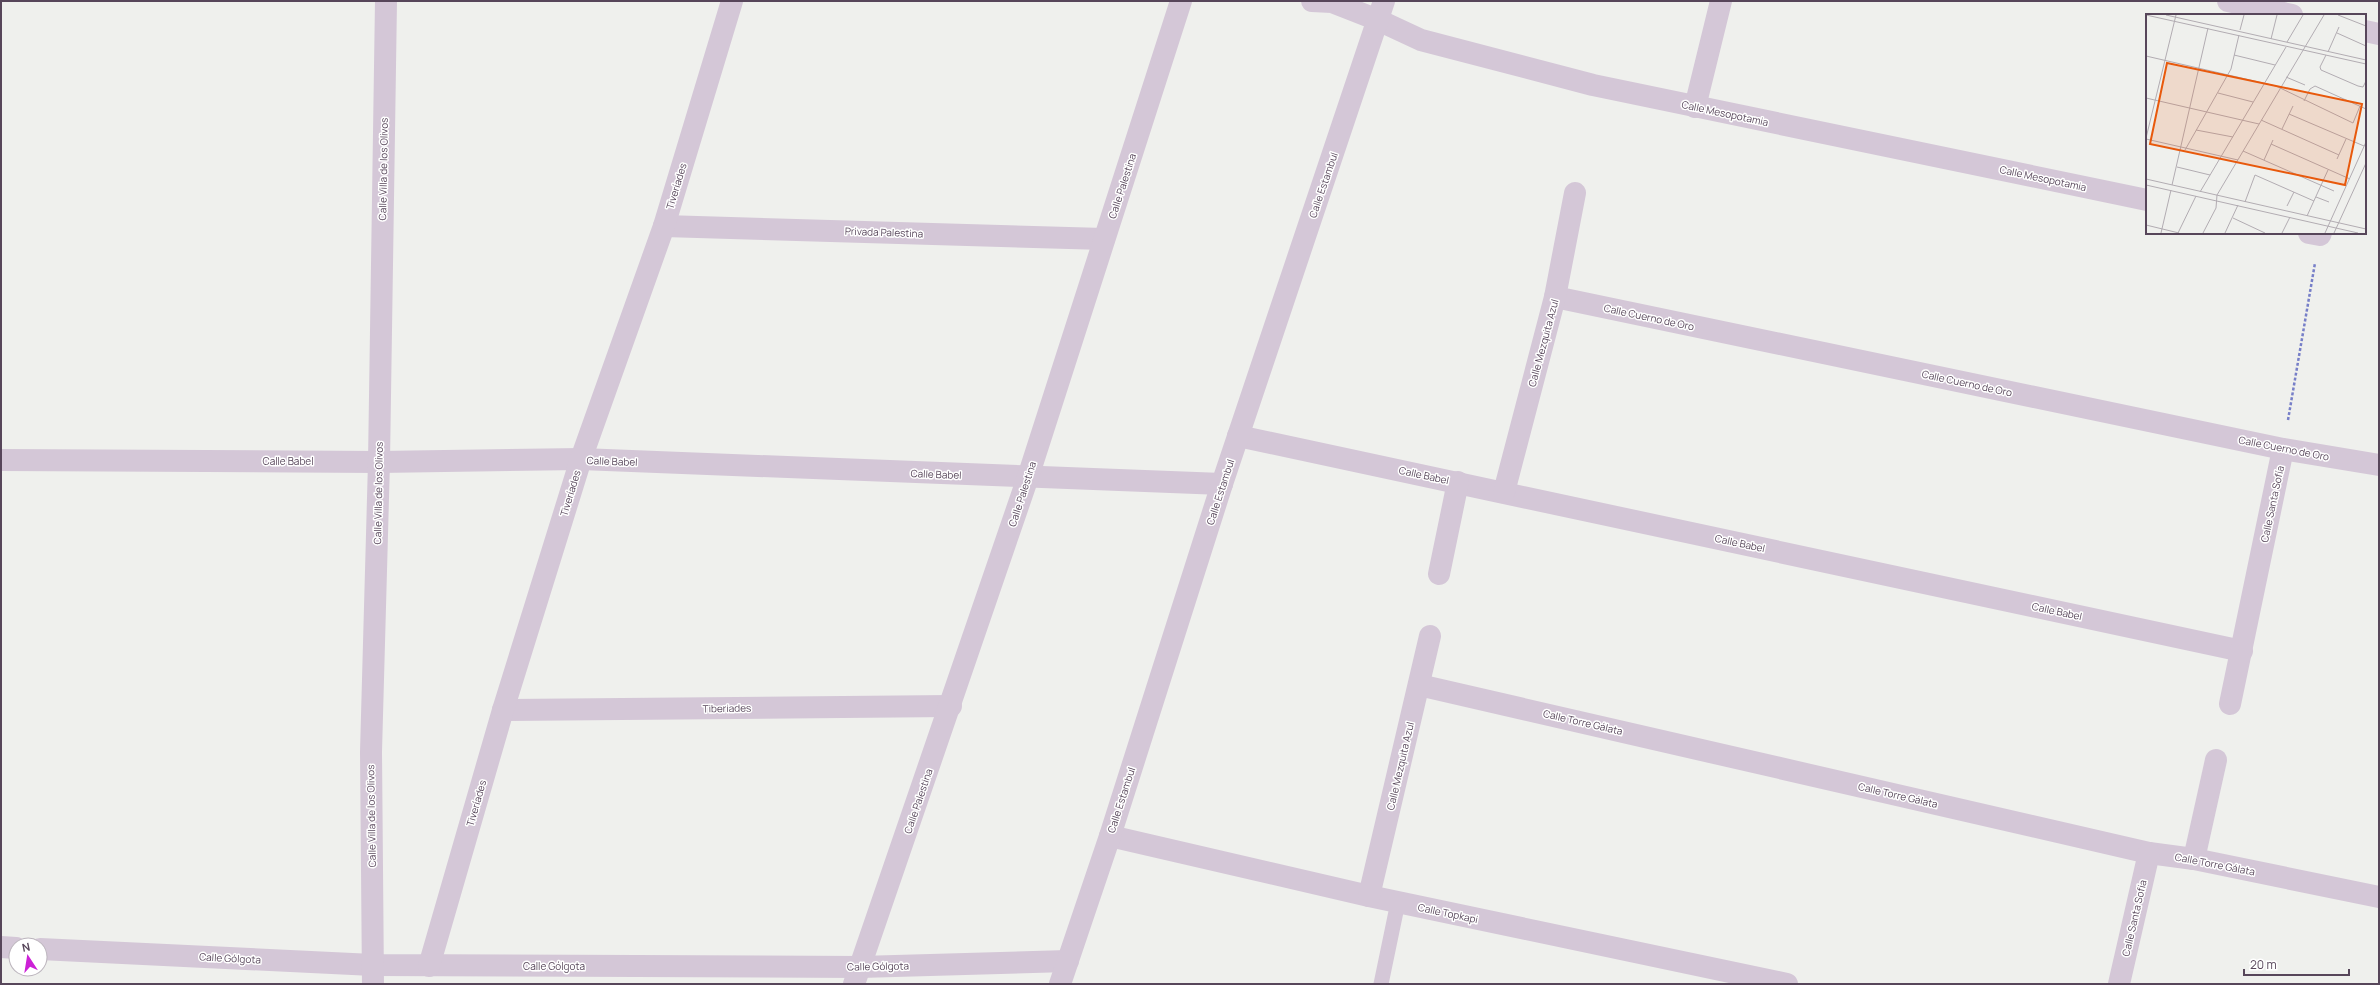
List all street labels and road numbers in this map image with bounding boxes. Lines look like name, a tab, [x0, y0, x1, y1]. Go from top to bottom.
street label: Calle Mesopotamia	[1680, 97, 1770, 129]
street label: Calle Villa de los Olivos	[375, 118, 391, 220]
street label: Calle Estambul	[1305, 150, 1341, 220]
street label: Calle Palestina	[1105, 152, 1139, 220]
street label: Tiveríades	[662, 161, 690, 211]
street label: Calle Mesopotamia	[1998, 162, 2088, 194]
street label: Privada Palestina	[845, 224, 923, 240]
street label: Calle Mezquita Azul	[1525, 298, 1561, 388]
street label: Calle Cuerno de Oro	[1603, 301, 1696, 333]
street label: Calle Cuerno de Oro	[1921, 367, 2014, 399]
street label: Calle Cuerno de Oro	[2237, 432, 2331, 464]
street label: Calle Villa de los Olivos	[370, 442, 386, 544]
street label: Calle Babel	[586, 453, 638, 469]
street label: Calle Babel	[262, 454, 314, 468]
street label: Calle Estambul	[1203, 457, 1237, 527]
street label: Calle Palestina	[1005, 460, 1039, 528]
street label: Calle Babel	[1398, 463, 1450, 487]
street label: Calle Santa Sofía	[2257, 464, 2287, 544]
street label: Calle Babel	[910, 466, 962, 482]
street label: Tiveríades	[556, 468, 584, 518]
street label: Calle Babel	[1714, 531, 1766, 555]
street label: Calle Babel	[2031, 599, 2083, 623]
street label: Tiberiades	[703, 701, 751, 715]
street label: Calle Torre Gálata	[1542, 706, 1624, 738]
street label: Calle Mezquita Azul	[1383, 721, 1417, 811]
street label: Calle Villa de los Olivos	[363, 765, 379, 867]
street label: Calle Estambul	[1104, 765, 1138, 835]
street label: Calle Palestina	[900, 767, 936, 835]
street label: Tiveríades	[463, 778, 489, 828]
street label: Calle Torre Gálata	[1857, 779, 1939, 811]
street label: Calle Torre Gálata	[2174, 849, 2256, 879]
street label: Calle Santa Sofía	[2118, 878, 2150, 958]
street label: Calle Topkapi	[1417, 900, 1479, 926]
street label: Calle Gólgota	[199, 949, 261, 967]
street label: Calle Gólgota	[847, 958, 909, 974]
street label: Calle Gólgota	[523, 959, 585, 973]

